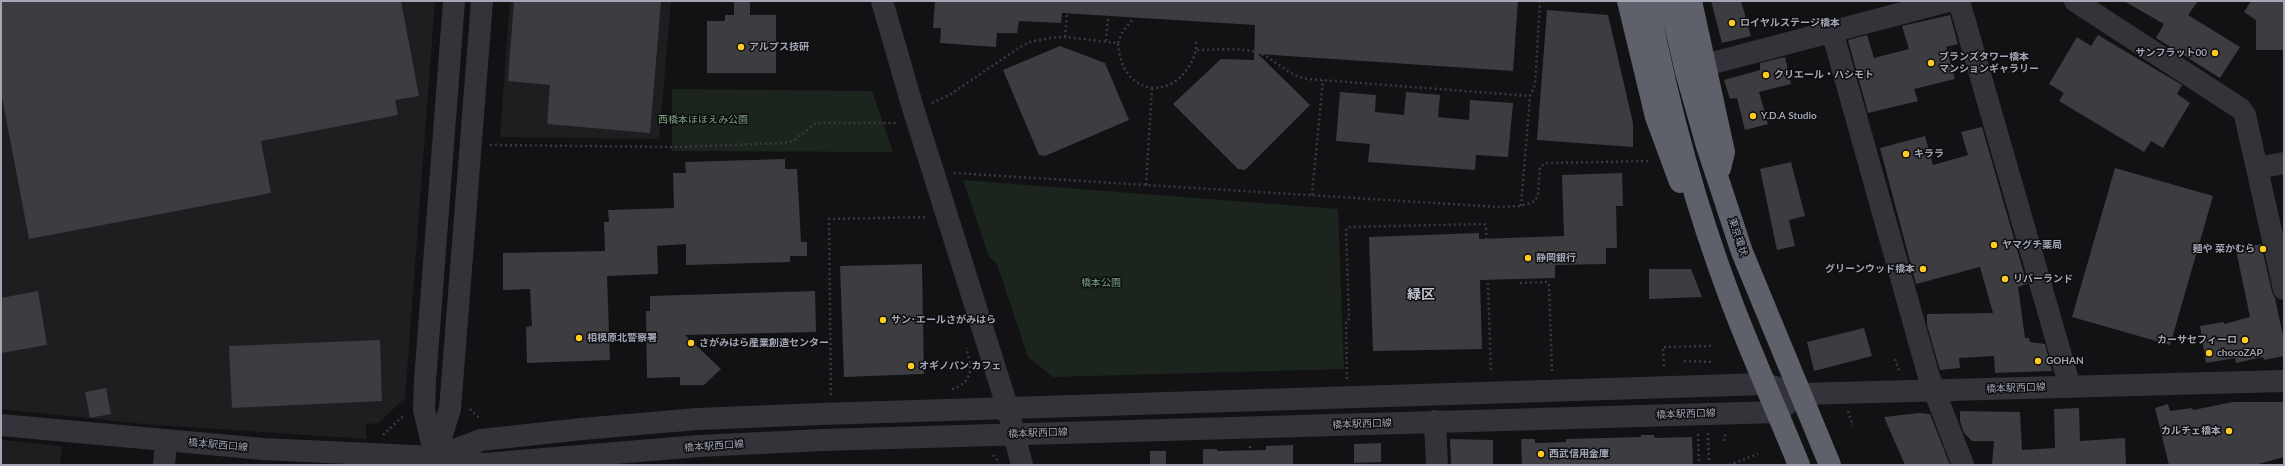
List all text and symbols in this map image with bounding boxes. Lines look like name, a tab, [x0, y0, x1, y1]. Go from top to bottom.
place label: ロイヤルステージ橋本	[1740, 17, 1840, 29]
marker: ロイヤルステージ橋本	[1727, 18, 1737, 28]
place label: アルプス技研	[749, 41, 809, 53]
marker: アルプス技研	[736, 42, 746, 52]
place label: サンフラット00	[2135, 47, 2207, 59]
marker: サンフラット00	[2210, 48, 2220, 58]
place label: ブランズタワー橋本 マンションギャラリー	[1939, 51, 2039, 74]
marker: ブランズタワー橋本 マンションギャラリー	[1926, 58, 1936, 68]
place label: クリエール・ハシモト	[1774, 69, 1874, 81]
marker: クリエール・ハシモト	[1761, 70, 1771, 80]
place label: Y.D.A Studio	[1761, 110, 1817, 122]
marker: Y.D.A Studio	[1748, 111, 1758, 121]
park label: 西橋本ほほえみ公園	[658, 114, 748, 126]
place label: キララ	[1914, 148, 1944, 160]
marker: キララ	[1901, 149, 1911, 159]
street label: 東京環状	[1726, 216, 1750, 258]
place label: ヤマグチ薬局	[2002, 239, 2062, 251]
marker: ヤマグチ薬局	[1989, 240, 1999, 250]
place label: 麺や 菜かむら	[2193, 243, 2255, 255]
marker: 麺や 菜かむら	[2258, 244, 2268, 254]
place label: 静岡銀行	[1536, 252, 1576, 264]
marker: 静岡銀行	[1523, 253, 1533, 263]
place label: グリーンウッド橋本	[1825, 263, 1915, 275]
marker: グリーンウッド橋本	[1918, 264, 1928, 274]
place label: リバーランド	[2013, 273, 2073, 285]
marker: リバーランド	[2000, 274, 2010, 284]
park label: 橋本公園	[1081, 277, 1121, 289]
district label: 緑区	[1407, 286, 1435, 302]
place label: サン･エールさがみはら	[891, 314, 996, 326]
marker: サン･エールさがみはら	[878, 315, 888, 325]
place label: 相模原北警察署	[587, 332, 657, 344]
marker: 相模原北警察署	[574, 333, 584, 343]
place label: カーサセフィーロ	[2157, 334, 2237, 346]
marker: カーサセフィーロ	[2240, 335, 2250, 345]
place label: さがみはら産業創造センター	[699, 337, 829, 349]
marker: さがみはら産業創造センター	[686, 338, 696, 348]
place label: chocoZAP	[2217, 347, 2263, 359]
marker: chocoZAP	[2204, 348, 2214, 358]
place label: GOHAN	[2046, 355, 2084, 367]
marker: GOHAN	[2033, 356, 2043, 366]
place label: オギノパン カフェ	[919, 360, 1001, 372]
marker: オギノパン カフェ	[906, 361, 916, 371]
street label: 橋本駅西口線	[1986, 381, 2046, 395]
street label: 橋本駅西口線	[1656, 407, 1716, 421]
street label: 橋本駅西口線	[1332, 417, 1392, 431]
place label: カルチェ橋本	[2161, 425, 2221, 437]
street label: 橋本駅西口線	[1008, 426, 1068, 440]
marker: カルチェ橋本	[2224, 426, 2234, 436]
street label: 橋本駅西口線	[188, 436, 248, 454]
street label: 橋本駅西口線	[684, 438, 744, 454]
place label: 西武信用金庫	[1549, 448, 1609, 460]
marker: 西武信用金庫	[1536, 449, 1546, 459]

